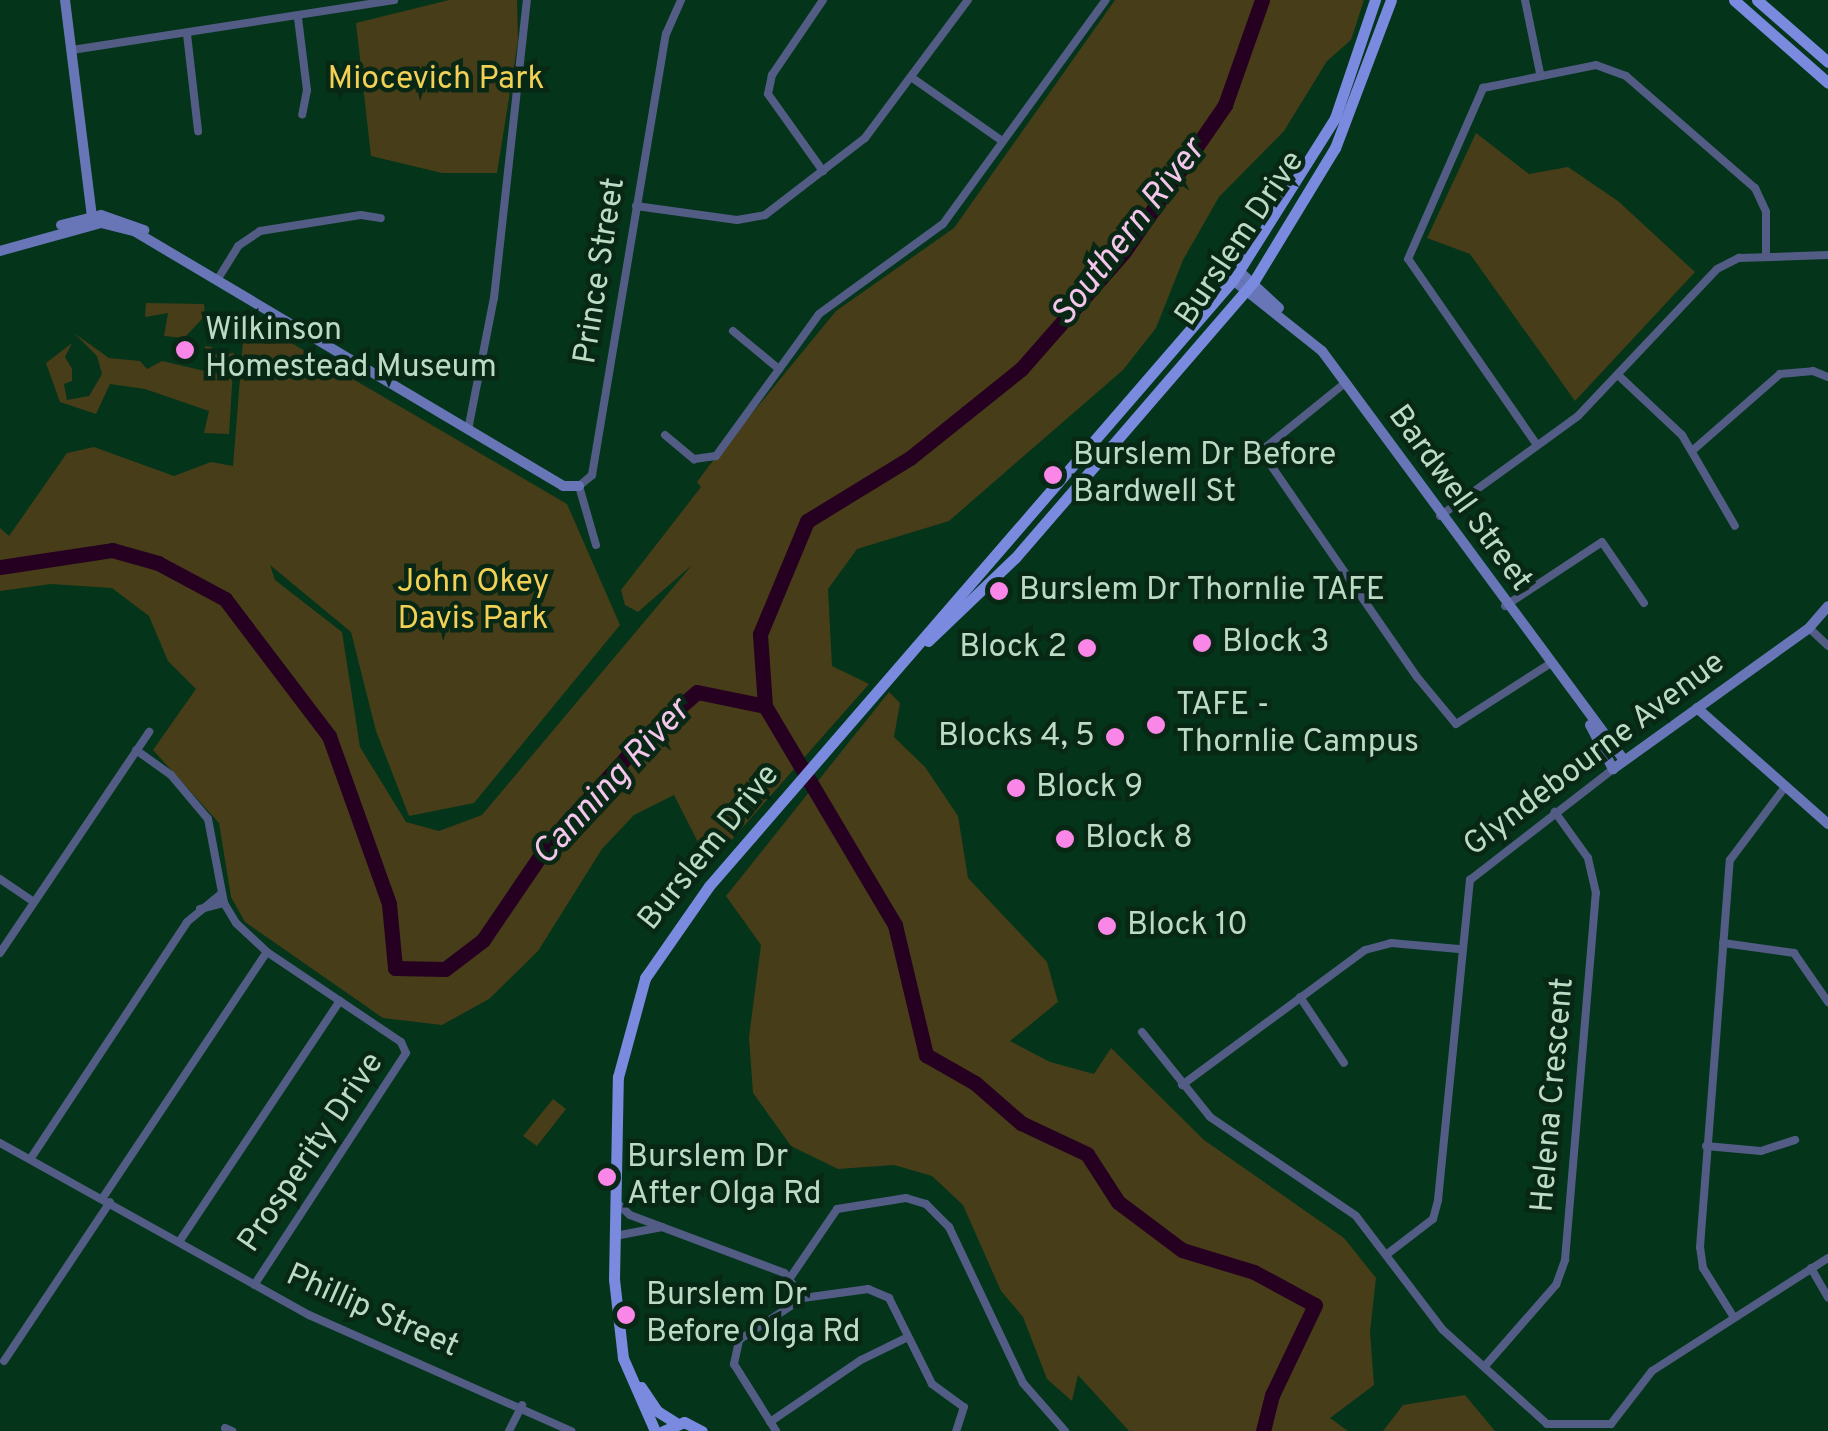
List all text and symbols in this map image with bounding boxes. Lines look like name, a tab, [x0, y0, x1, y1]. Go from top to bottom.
park label: Miocevich Park	[327, 61, 545, 99]
water label: Southern River	[1043, 131, 1215, 335]
street label: Burslem Drive	[1168, 144, 1314, 334]
street label: Prince Street	[567, 175, 635, 367]
place label: Wilkinson Homestead Museum	[205, 313, 497, 388]
marker: Wilkinson Homestead Museum	[174, 339, 196, 361]
street label: Bardwell Street	[1379, 399, 1539, 599]
place label: Burslem Dr Before Bardwell St	[1073, 438, 1336, 513]
marker: Burslem Dr Before Bardwell St	[1042, 464, 1064, 486]
park label: John Okey Davis Park	[397, 565, 549, 640]
place label: Burslem Dr Thornlie TAFE	[1019, 572, 1387, 610]
marker: Burslem Dr Thornlie TAFE	[988, 580, 1010, 602]
place label: Block 3	[1222, 624, 1330, 662]
place label: Block 2	[959, 629, 1067, 667]
marker: Block 3	[1191, 632, 1213, 654]
marker: Block 2	[1076, 637, 1098, 659]
street label: Glyndebourne Avenue	[1456, 644, 1734, 866]
place label: TAFE - Thornlie Campus	[1176, 688, 1419, 763]
water label: Canning River	[524, 691, 700, 875]
marker: TAFE - Thornlie Campus	[1145, 714, 1167, 736]
place label: Blocks 4, 5	[938, 718, 1095, 756]
marker: Blocks 4, 5	[1104, 726, 1126, 748]
street label: Burslem Drive	[631, 757, 789, 939]
place label: Block 9	[1036, 769, 1143, 807]
marker: Block 9	[1005, 777, 1027, 799]
place label: Block 8	[1085, 820, 1193, 858]
marker: Block 8	[1054, 828, 1076, 850]
place label: Block 10	[1127, 907, 1248, 945]
marker: Block 10	[1096, 915, 1118, 937]
street label: Helena Crescent	[1525, 976, 1583, 1214]
street label: Prosperity Drive	[231, 1046, 393, 1260]
place label: Burslem Dr After Olga Rd	[627, 1140, 821, 1215]
marker: Burslem Dr After Olga Rd	[596, 1166, 618, 1188]
street label: Phillip Street	[280, 1257, 464, 1367]
place label: Burslem Dr Before Olga Rd	[646, 1278, 861, 1353]
marker: Burslem Dr Before Olga Rd	[615, 1304, 637, 1326]

